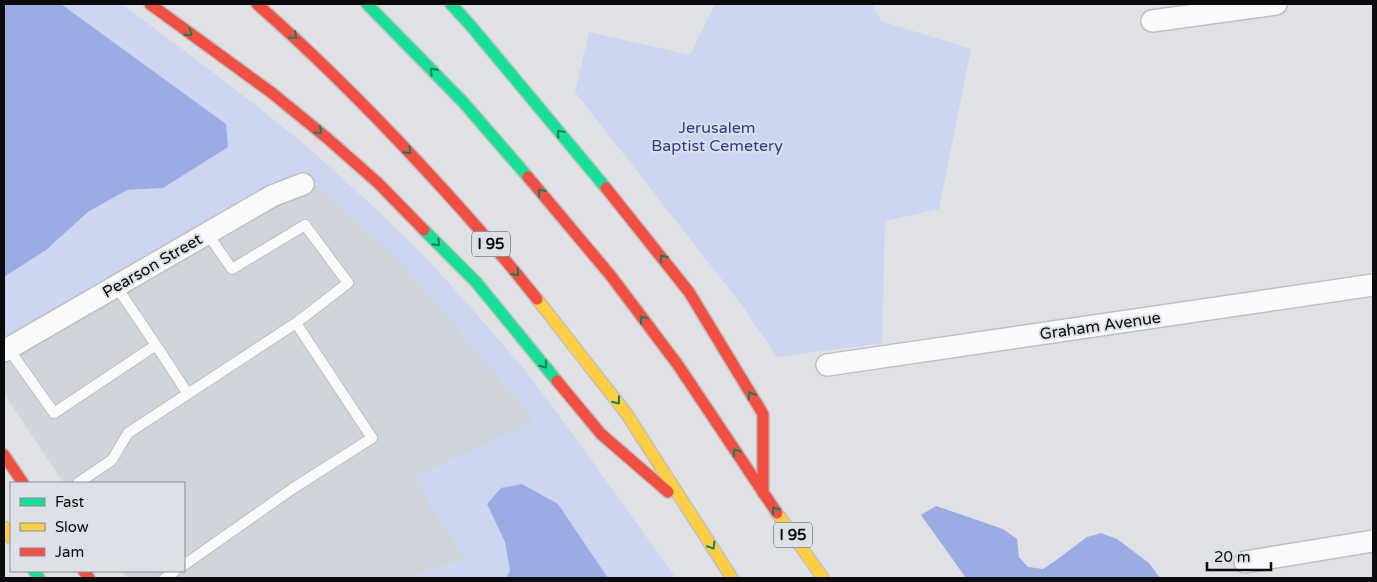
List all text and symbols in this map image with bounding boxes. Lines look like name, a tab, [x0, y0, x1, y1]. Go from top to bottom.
one-way arrow	[184, 26, 193, 36]
one-way arrow	[288, 30, 297, 39]
one-way arrow	[430, 68, 439, 77]
park label: Jerusalem Baptist Cemetery	[651, 118, 783, 156]
one-way arrow	[313, 125, 322, 134]
one-way arrow	[557, 129, 566, 138]
one-way arrow	[402, 146, 411, 155]
one-way arrow	[538, 189, 547, 198]
street label: Pearson Street	[99, 229, 206, 302]
road number: I 95	[472, 232, 510, 256]
one-way arrow	[431, 237, 440, 246]
one-way arrow	[660, 255, 668, 264]
one-way arrow	[510, 267, 518, 276]
street label: Graham Avenue	[1038, 308, 1162, 344]
one-way arrow	[640, 315, 649, 325]
one-way arrow	[538, 359, 547, 368]
one-way arrow	[748, 391, 758, 400]
one-way arrow	[611, 395, 620, 404]
one-way arrow	[733, 448, 742, 458]
legend	[10, 482, 185, 572]
text: Fast	[55, 493, 85, 511]
one-way arrow	[772, 506, 781, 516]
text: Slow	[55, 518, 89, 536]
road number: I 95	[774, 522, 812, 548]
one-way arrow	[705, 540, 715, 549]
scale bar	[1207, 540, 1271, 572]
text: Jam	[55, 543, 84, 561]
text: 20 m	[1214, 548, 1251, 566]

